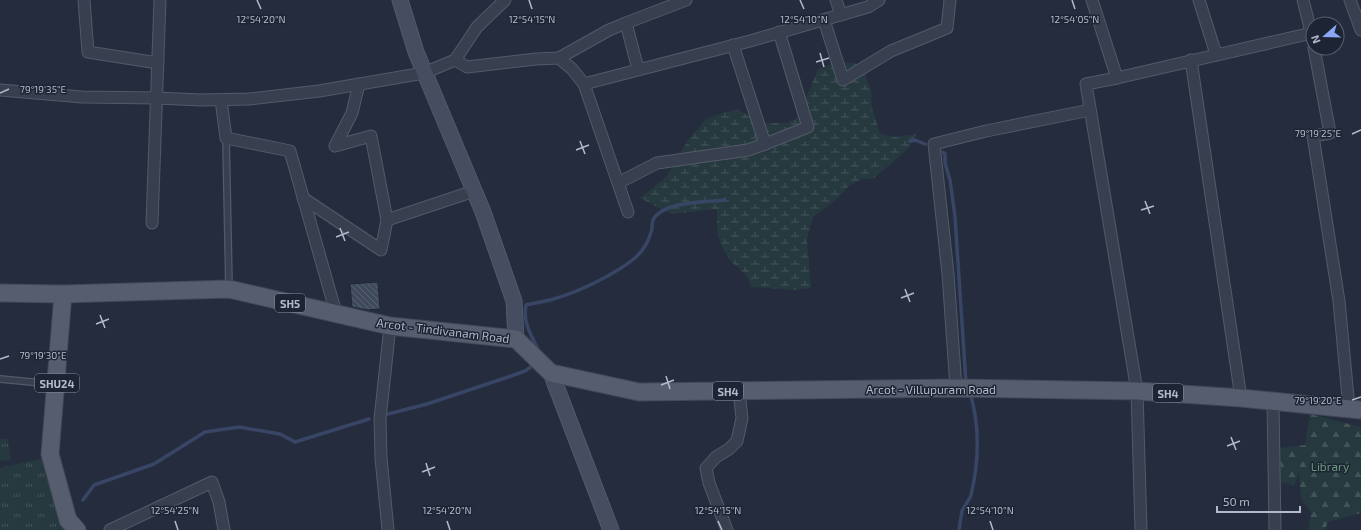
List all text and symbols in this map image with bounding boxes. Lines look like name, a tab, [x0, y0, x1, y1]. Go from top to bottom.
text: 12°54'20"N	[236, 13, 286, 25]
text: 12°54'15"N	[509, 13, 555, 25]
text: 12°54'10"N	[780, 13, 828, 25]
text: 12°54'05"N	[1051, 13, 1099, 25]
north arrow	[1305, 16, 1345, 56]
text: N	[1308, 34, 1323, 46]
text: 79°19'35"E	[20, 83, 67, 95]
text: 79°19'25"E	[1295, 127, 1342, 139]
road number: SH5	[275, 294, 305, 312]
street label: Arcot - Tindivanam Road	[376, 315, 510, 345]
text: 79°19'30"E	[20, 349, 67, 361]
road number: SHU24	[35, 374, 79, 392]
road number: SH4	[713, 382, 743, 400]
street label: Arcot - Villupuram Road	[866, 382, 996, 396]
road number: SH4	[1153, 384, 1183, 402]
text: 79°19'20"E	[1294, 394, 1342, 406]
park label: Library	[1311, 459, 1350, 473]
scale bar	[1217, 488, 1300, 514]
text: 50 m	[1223, 494, 1250, 508]
text: 12°54'25"N	[151, 504, 199, 516]
text: 12°54'20"N	[422, 504, 472, 516]
text: 12°54'15"N	[695, 504, 741, 516]
text: 12°54'10"N	[966, 504, 1014, 516]

